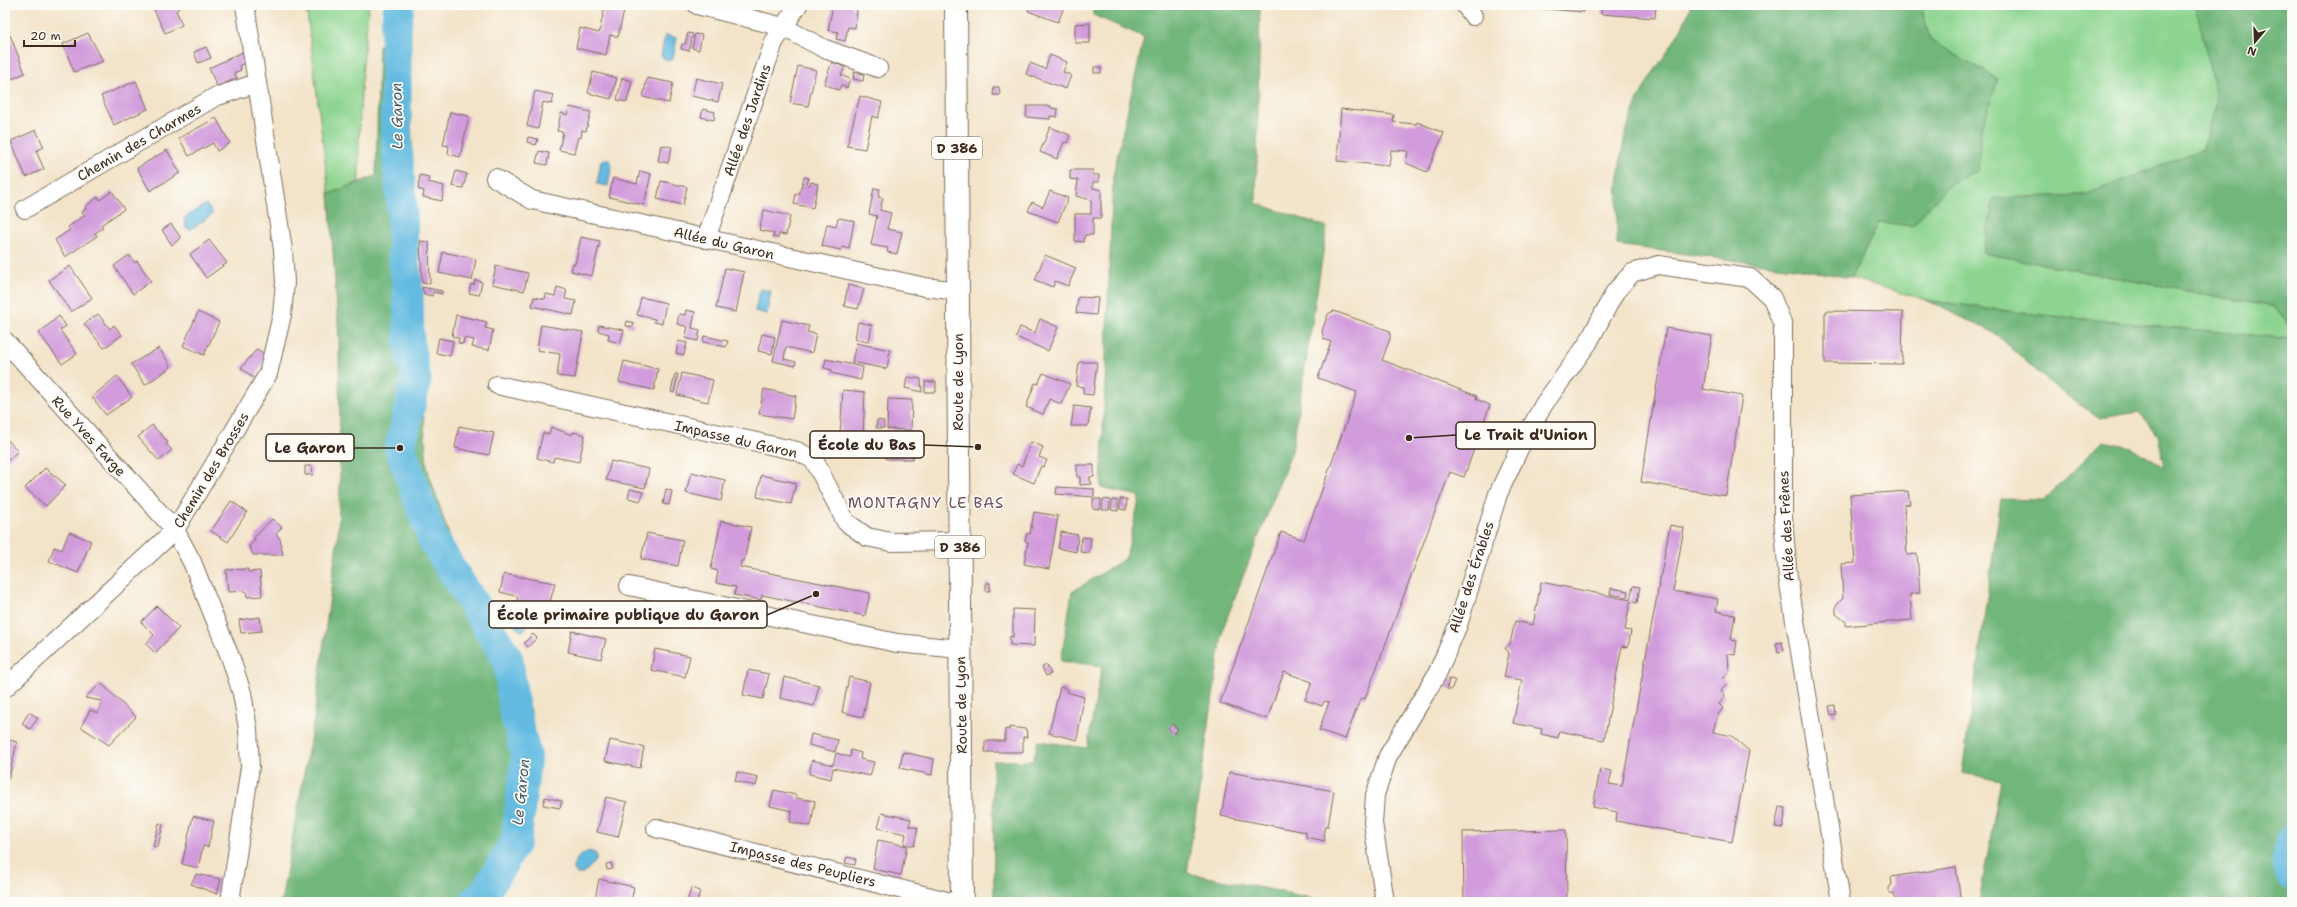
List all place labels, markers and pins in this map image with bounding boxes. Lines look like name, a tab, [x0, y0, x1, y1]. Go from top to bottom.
callout: Le Trait d'Union	[1456, 422, 1595, 449]
callout: École du Bas	[810, 431, 924, 458]
callout: Le Garon	[266, 434, 354, 461]
callout: École primaire publique du Garon	[489, 601, 767, 628]

